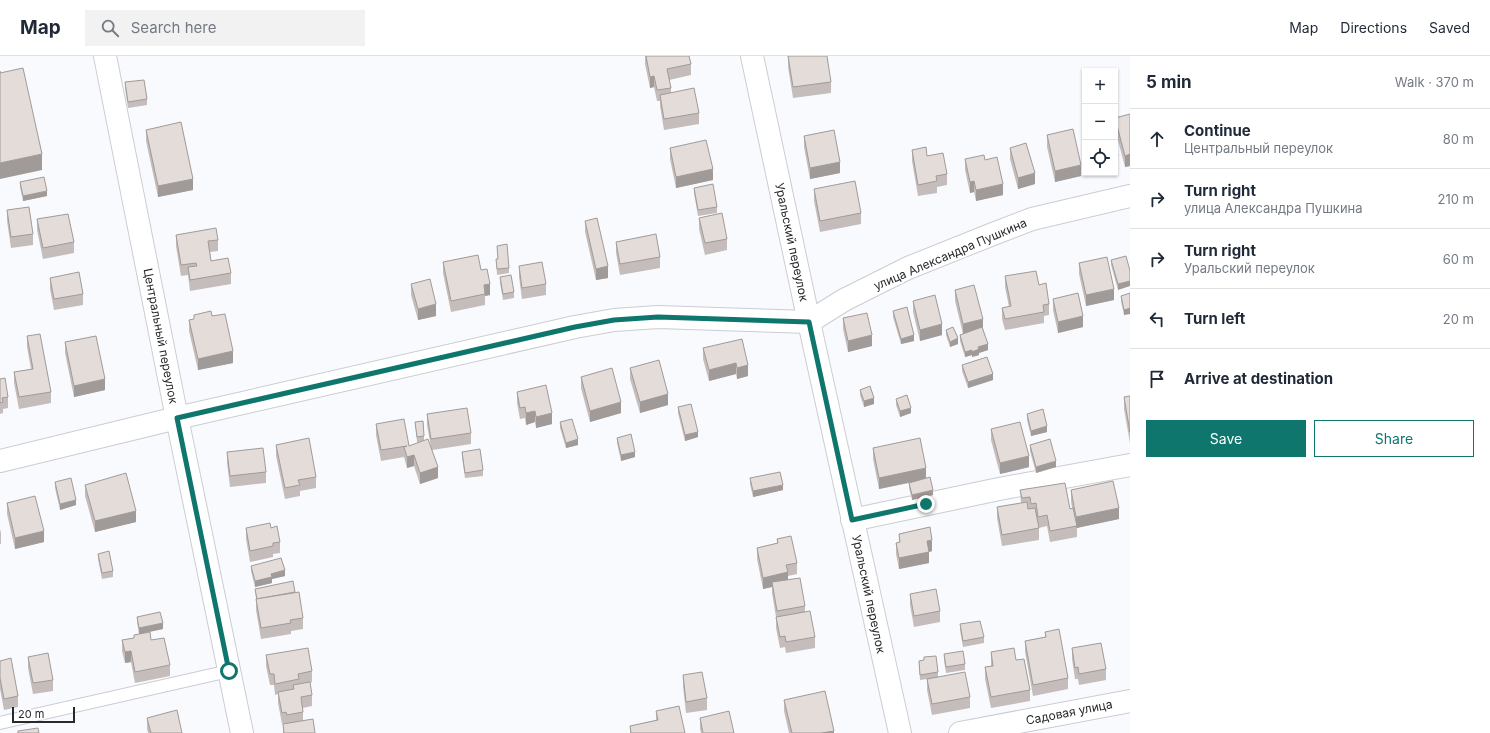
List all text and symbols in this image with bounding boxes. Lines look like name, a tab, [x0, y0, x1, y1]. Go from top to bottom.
search box	[85, 10, 365, 46]
text: Map	[20, 16, 61, 39]
icon: search	[99, 17, 121, 39]
text: Search here	[131, 18, 216, 37]
text: Map	[1289, 19, 1318, 36]
text: Directions	[1340, 19, 1407, 36]
text: Saved	[1429, 19, 1470, 36]
map controls	[1082, 68, 1118, 176]
button: +	[1082, 68, 1118, 104]
text: 5 min	[1146, 72, 1192, 92]
text: Walk · 370 m	[1395, 74, 1474, 90]
button: −	[1082, 104, 1118, 140]
text: Continue	[1184, 121, 1251, 140]
icon: ahead	[1146, 128, 1168, 150]
text: 80 m	[1443, 131, 1474, 147]
button: locate	[1082, 140, 1118, 176]
text: Центральный переулок	[1184, 140, 1333, 156]
street label: Уральский переулок	[772, 181, 812, 303]
text: Turn right	[1184, 181, 1256, 200]
icon: right	[1146, 188, 1168, 210]
text: 210 m	[1438, 191, 1474, 207]
text: улица Александра Пушкина	[1184, 200, 1363, 216]
street label: улица Александра Пушкина	[871, 215, 1029, 293]
text: Turn right	[1184, 241, 1256, 260]
icon: right	[1146, 248, 1168, 270]
text: 60 m	[1443, 251, 1474, 267]
text: Уральский переулок	[1184, 260, 1315, 276]
street label: Центральный переулок	[141, 267, 182, 405]
icon: left	[1146, 308, 1168, 330]
text: Turn left	[1184, 309, 1245, 328]
text: 20 m	[1443, 311, 1474, 327]
icon: arrive	[1146, 368, 1168, 390]
text: Arrive at destination	[1184, 369, 1333, 388]
button: Save	[1146, 420, 1306, 457]
button: Share	[1314, 420, 1474, 457]
route end	[917, 495, 935, 513]
street label: Уральский переулок	[849, 533, 889, 655]
route start	[220, 662, 238, 680]
street label: Садовая улица	[1024, 696, 1114, 728]
scale bar	[12, 705, 75, 724]
text: 20 m	[18, 707, 44, 721]

